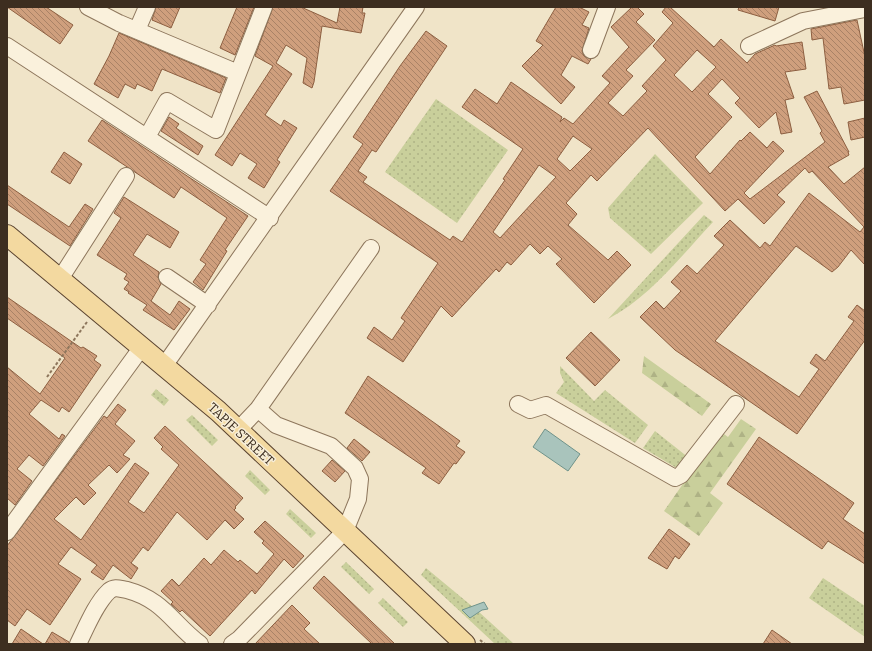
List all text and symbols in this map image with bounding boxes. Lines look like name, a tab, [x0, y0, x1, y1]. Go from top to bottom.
street label: TAPJE STREET	[205, 400, 277, 468]

